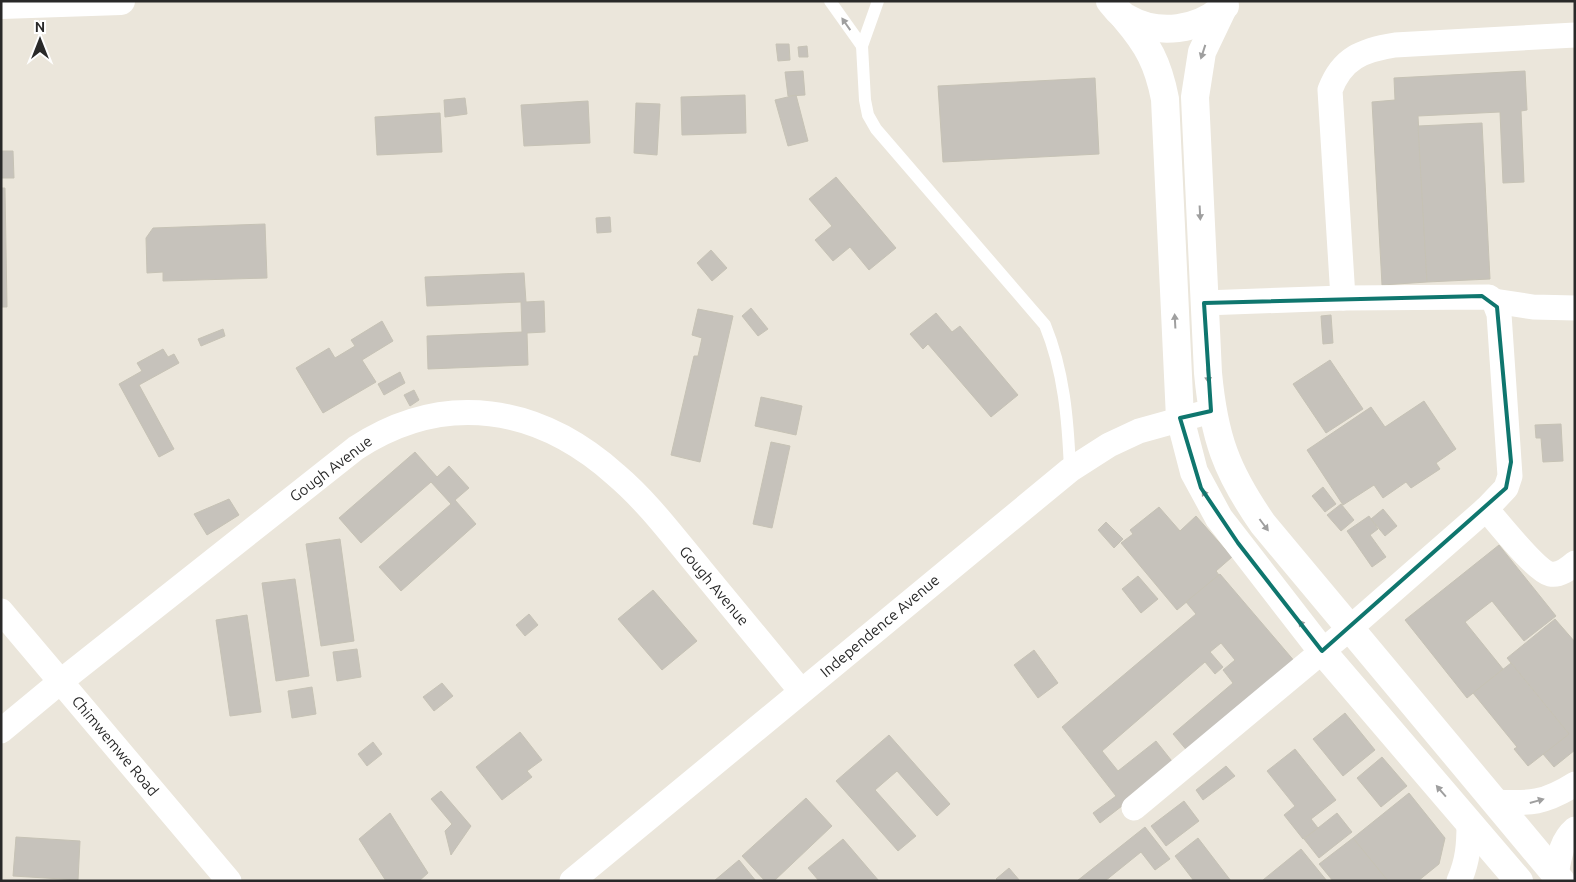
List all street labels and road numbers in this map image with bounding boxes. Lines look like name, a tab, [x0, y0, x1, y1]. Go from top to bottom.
street label: Gough Avenue	[286, 432, 375, 505]
street label: Gough Avenue	[676, 543, 753, 629]
street label: Independence Avenue	[817, 571, 943, 680]
street label: Chimwemwe Road	[69, 692, 162, 799]

